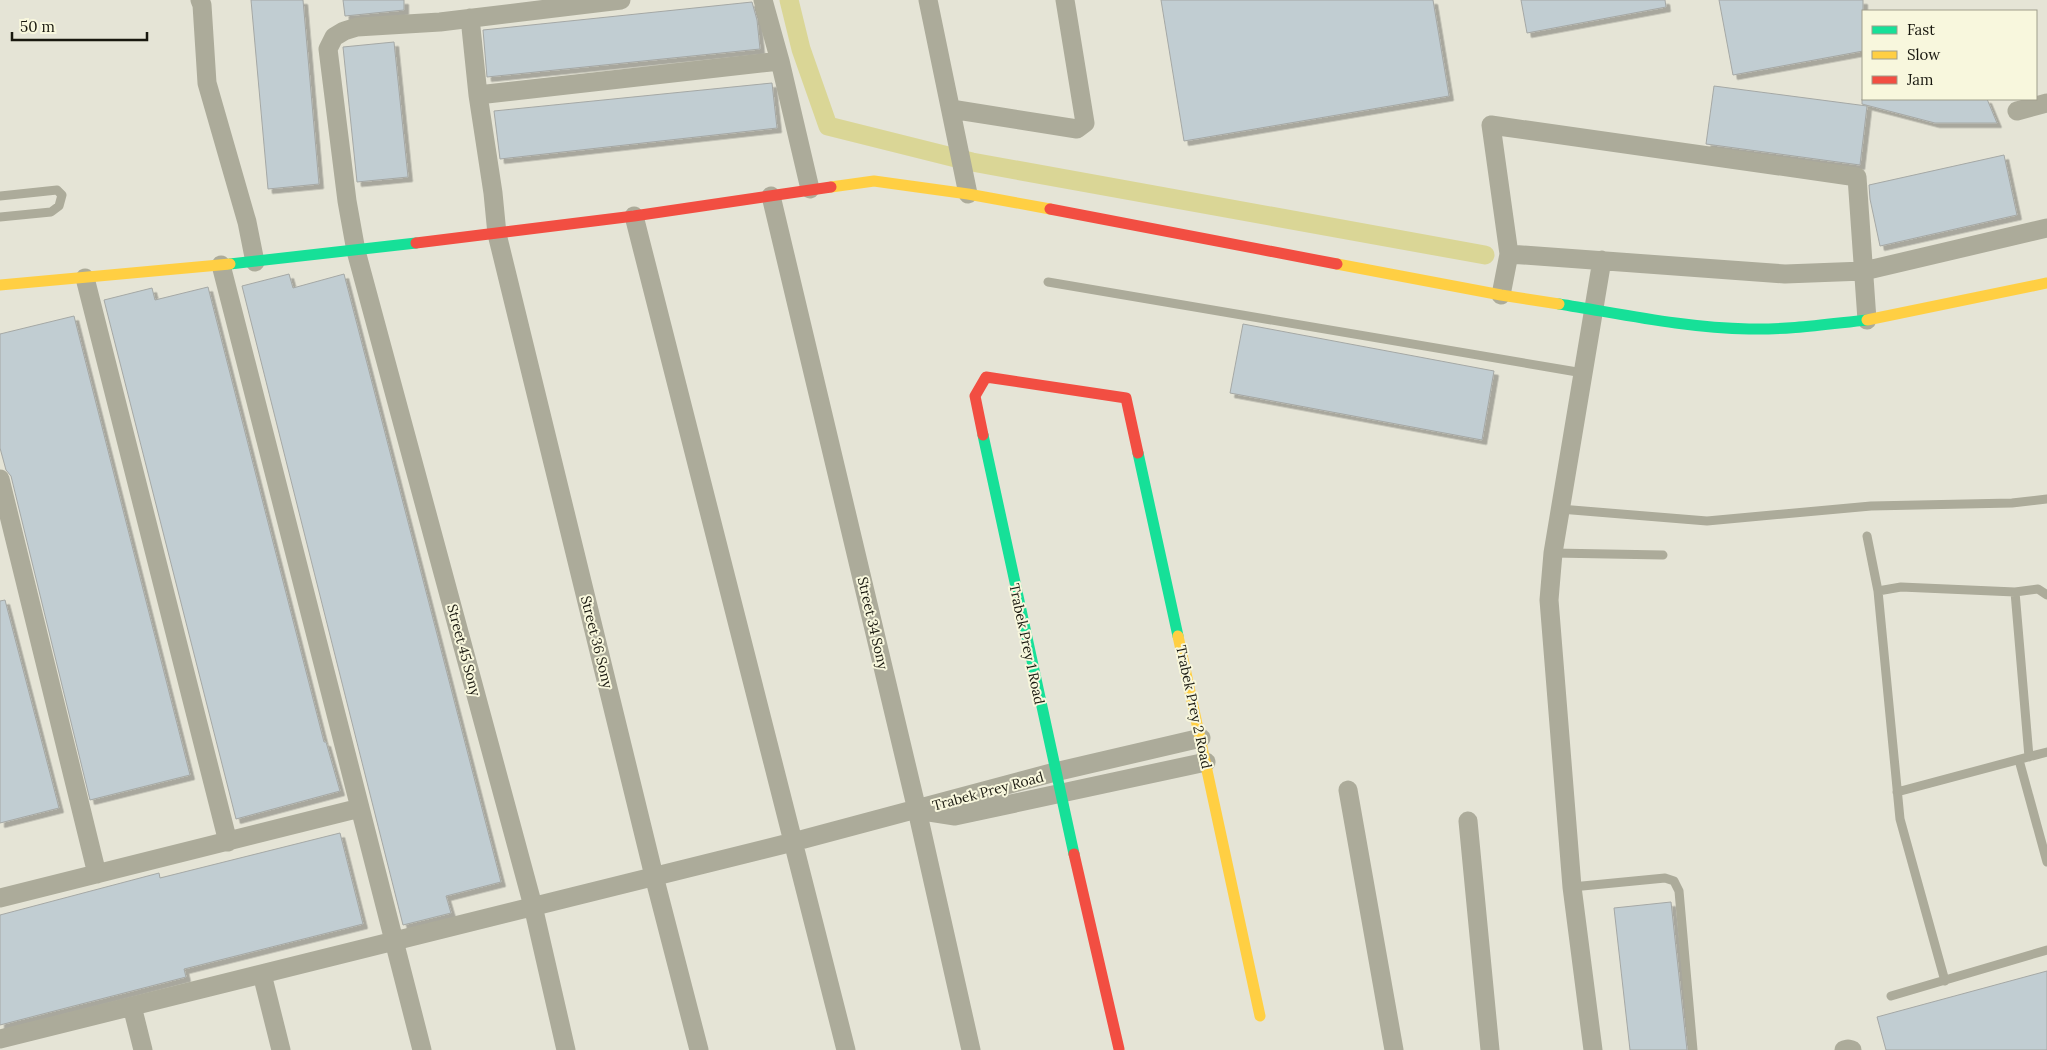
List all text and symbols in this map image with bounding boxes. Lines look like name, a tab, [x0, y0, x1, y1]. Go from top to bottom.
scale bar	[12, 10, 148, 42]
legend	[1862, 10, 2037, 100]
text: 50 m	[20, 17, 55, 36]
text: Fast	[1907, 20, 1935, 39]
text: Slow	[1907, 45, 1940, 64]
text: Jam	[1906, 70, 1934, 89]
street label: Street 34 Sony	[854, 575, 893, 672]
street label: Trabek Prey 1 Road	[1005, 582, 1049, 706]
street label: Street 36 Sony	[577, 594, 617, 691]
street label: Street 45 Sony	[443, 602, 485, 698]
street label: Trabek Prey 2 Road	[1172, 644, 1216, 770]
street label: Trabek Prey Road	[930, 768, 1046, 814]

